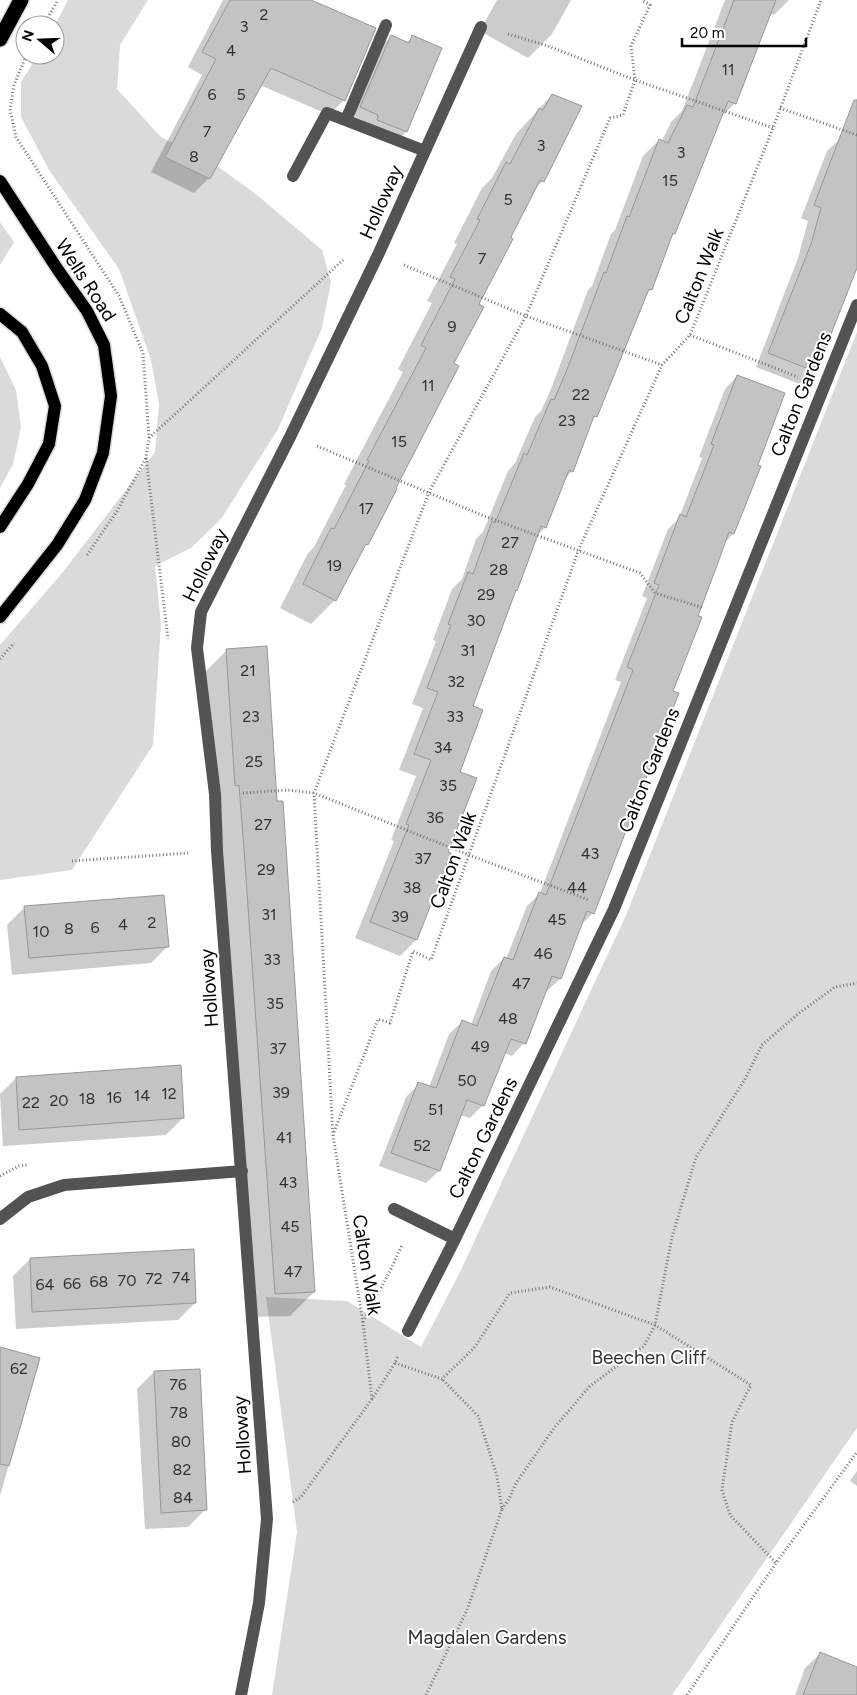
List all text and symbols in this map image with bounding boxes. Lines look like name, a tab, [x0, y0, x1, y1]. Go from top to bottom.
house number: 2	[260, 5, 268, 24]
north arrow	[15, 15, 65, 65]
scale bar	[682, 15, 806, 47]
house number: 3	[240, 17, 248, 36]
text: 20 m	[690, 24, 724, 42]
text: N	[18, 28, 38, 44]
house number: 4	[226, 41, 236, 60]
house number: 11	[721, 60, 735, 79]
house number: 6	[207, 85, 217, 104]
house number: 5	[236, 85, 246, 104]
house number: 7	[203, 122, 212, 141]
house number: 3	[537, 136, 545, 155]
house number: 3	[677, 143, 685, 162]
house number: 8	[189, 147, 199, 166]
street label: Holloway	[355, 161, 407, 243]
house number: 15	[662, 171, 678, 190]
house number: 5	[503, 190, 513, 209]
street label: Calton Walk	[669, 224, 729, 327]
street label: Wells Road	[51, 235, 121, 325]
house number: 7	[478, 249, 487, 268]
house number: 9	[447, 317, 457, 336]
street label: Calton Gardens	[766, 328, 837, 460]
house number: 11	[421, 376, 435, 395]
house number: 22	[572, 385, 590, 404]
house number: 23	[558, 411, 576, 430]
house number: 15	[391, 432, 407, 451]
house number: 17	[358, 499, 374, 518]
street label: Holloway	[177, 525, 233, 605]
house number: 27	[501, 533, 519, 552]
house number: 19	[326, 556, 342, 575]
house number: 28	[490, 560, 508, 579]
house number: 29	[477, 585, 495, 604]
house number: 30	[467, 611, 485, 630]
house number: 31	[460, 641, 476, 660]
house number: 21	[240, 661, 256, 680]
house number: 32	[447, 672, 465, 691]
street label: Calton Gardens	[614, 704, 685, 836]
house number: 23	[242, 707, 260, 726]
house number: 33	[446, 707, 464, 726]
house number: 34	[434, 738, 452, 757]
house number: 25	[245, 752, 263, 771]
house number: 35	[439, 776, 457, 795]
street label: Calton Walk	[425, 808, 481, 912]
house number: 36	[426, 808, 444, 827]
house number: 27	[254, 815, 272, 834]
house number: 43	[581, 844, 599, 863]
house number: 37	[414, 849, 432, 868]
house number: 29	[257, 860, 275, 879]
house number: 38	[403, 878, 421, 897]
house number: 44	[567, 878, 587, 897]
house number: 31	[261, 905, 277, 924]
house number: 39	[391, 907, 409, 926]
house number: 45	[547, 910, 567, 929]
house number: 2	[148, 913, 156, 932]
house number: 4	[118, 915, 128, 934]
house number: 6	[90, 918, 100, 937]
house number: 8	[64, 919, 74, 938]
house number: 10	[33, 922, 49, 941]
house number: 46	[534, 944, 553, 963]
street label: Holloway	[195, 948, 223, 1028]
house number: 33	[263, 950, 281, 969]
house number: 47	[512, 974, 531, 993]
house number: 35	[266, 994, 284, 1013]
house number: 48	[498, 1009, 518, 1028]
house number: 49	[471, 1037, 490, 1056]
house number: 37	[269, 1039, 287, 1058]
house number: 50	[457, 1071, 477, 1090]
street label: Calton Gardens	[444, 1073, 522, 1203]
house number: 39	[272, 1083, 290, 1102]
house number: 12	[161, 1084, 177, 1103]
house number: 14	[134, 1086, 150, 1105]
house number: 16	[106, 1088, 122, 1107]
house number: 18	[79, 1089, 95, 1108]
house number: 20	[49, 1091, 69, 1110]
house number: 22	[22, 1093, 40, 1112]
house number: 51	[428, 1100, 444, 1119]
house number: 41	[276, 1128, 292, 1147]
house number: 52	[413, 1136, 431, 1155]
house number: 43	[279, 1173, 297, 1192]
street label: Calton Walk	[348, 1213, 386, 1318]
house number: 45	[280, 1217, 300, 1236]
house number: 47	[284, 1262, 303, 1281]
house number: 74	[172, 1268, 190, 1287]
house number: 72	[145, 1269, 163, 1288]
house number: 70	[118, 1271, 136, 1290]
house number: 68	[90, 1272, 108, 1291]
house number: 66	[63, 1274, 81, 1293]
house number: 64	[36, 1275, 55, 1294]
park label: Beechen Cliff	[591, 1346, 707, 1369]
house number: 62	[10, 1359, 28, 1378]
house number: 76	[169, 1375, 187, 1394]
street label: Holloway	[228, 1395, 256, 1475]
house number: 78	[170, 1403, 188, 1422]
house number: 80	[171, 1432, 191, 1451]
house number: 82	[173, 1460, 191, 1479]
house number: 84	[173, 1488, 193, 1507]
park label: Magdalen Gardens	[407, 1626, 567, 1649]

